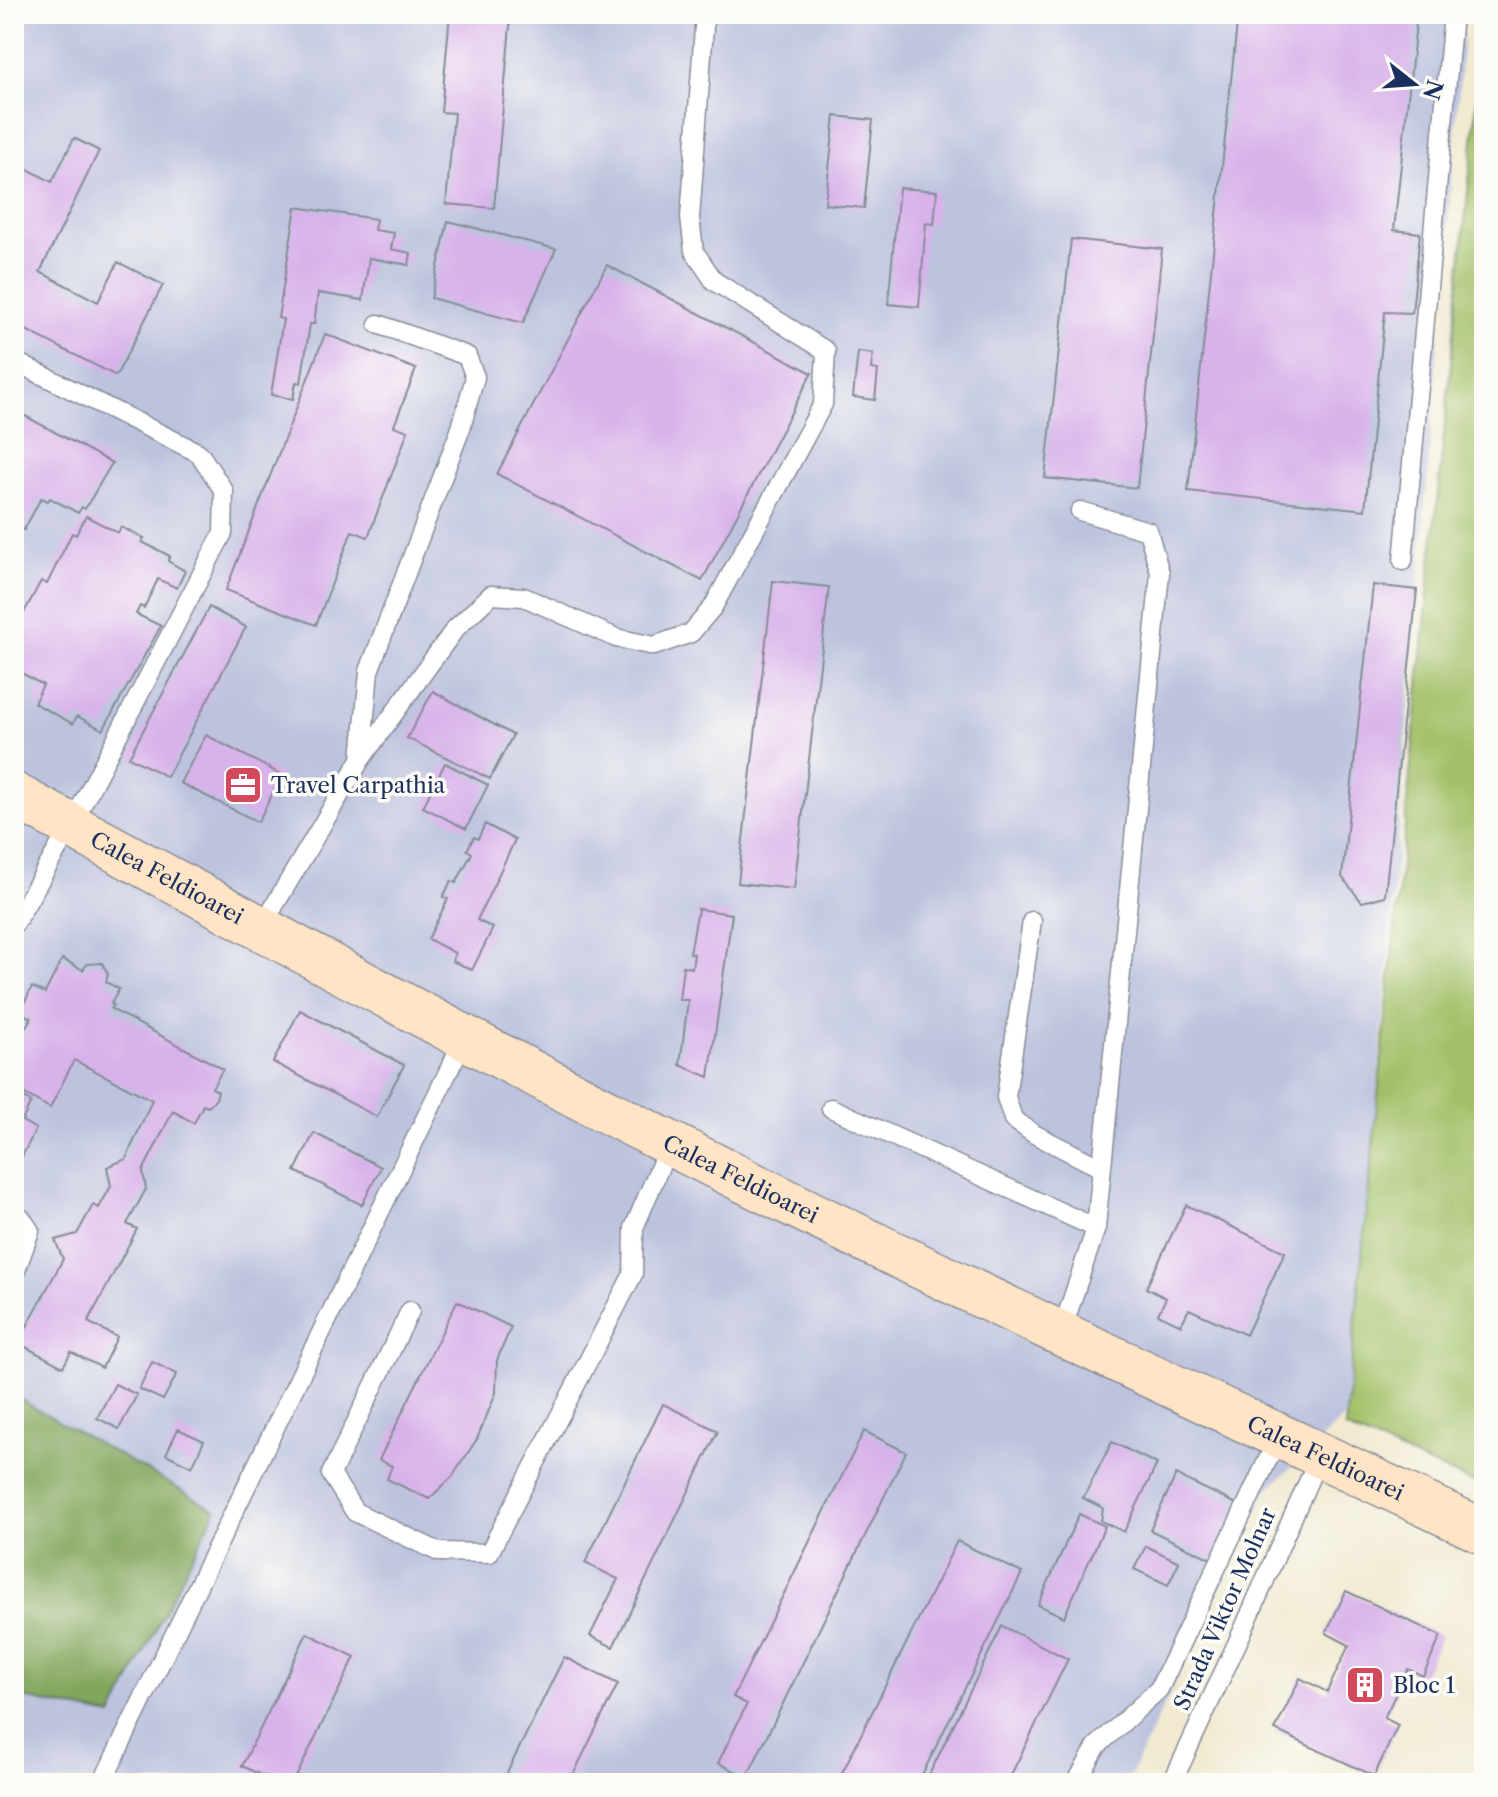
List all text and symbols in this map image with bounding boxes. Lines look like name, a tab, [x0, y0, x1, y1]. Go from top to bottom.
north arrow	[1374, 44, 1454, 124]
text: N	[1417, 77, 1448, 103]
office icon: Travel Carpathia	[222, 764, 264, 806]
place label: Travel Carpathia	[271, 772, 446, 799]
street label: Calea Feldioarei	[86, 825, 249, 930]
street label: Calea Feldioarei	[659, 1129, 823, 1229]
street label: Calea Feldioarei	[1243, 1409, 1409, 1506]
street label: Strada Viktor Molnar	[1168, 1503, 1282, 1715]
building icon: Bloc 1	[1344, 1664, 1386, 1706]
place label: Bloc 1	[1393, 1672, 1455, 1699]

